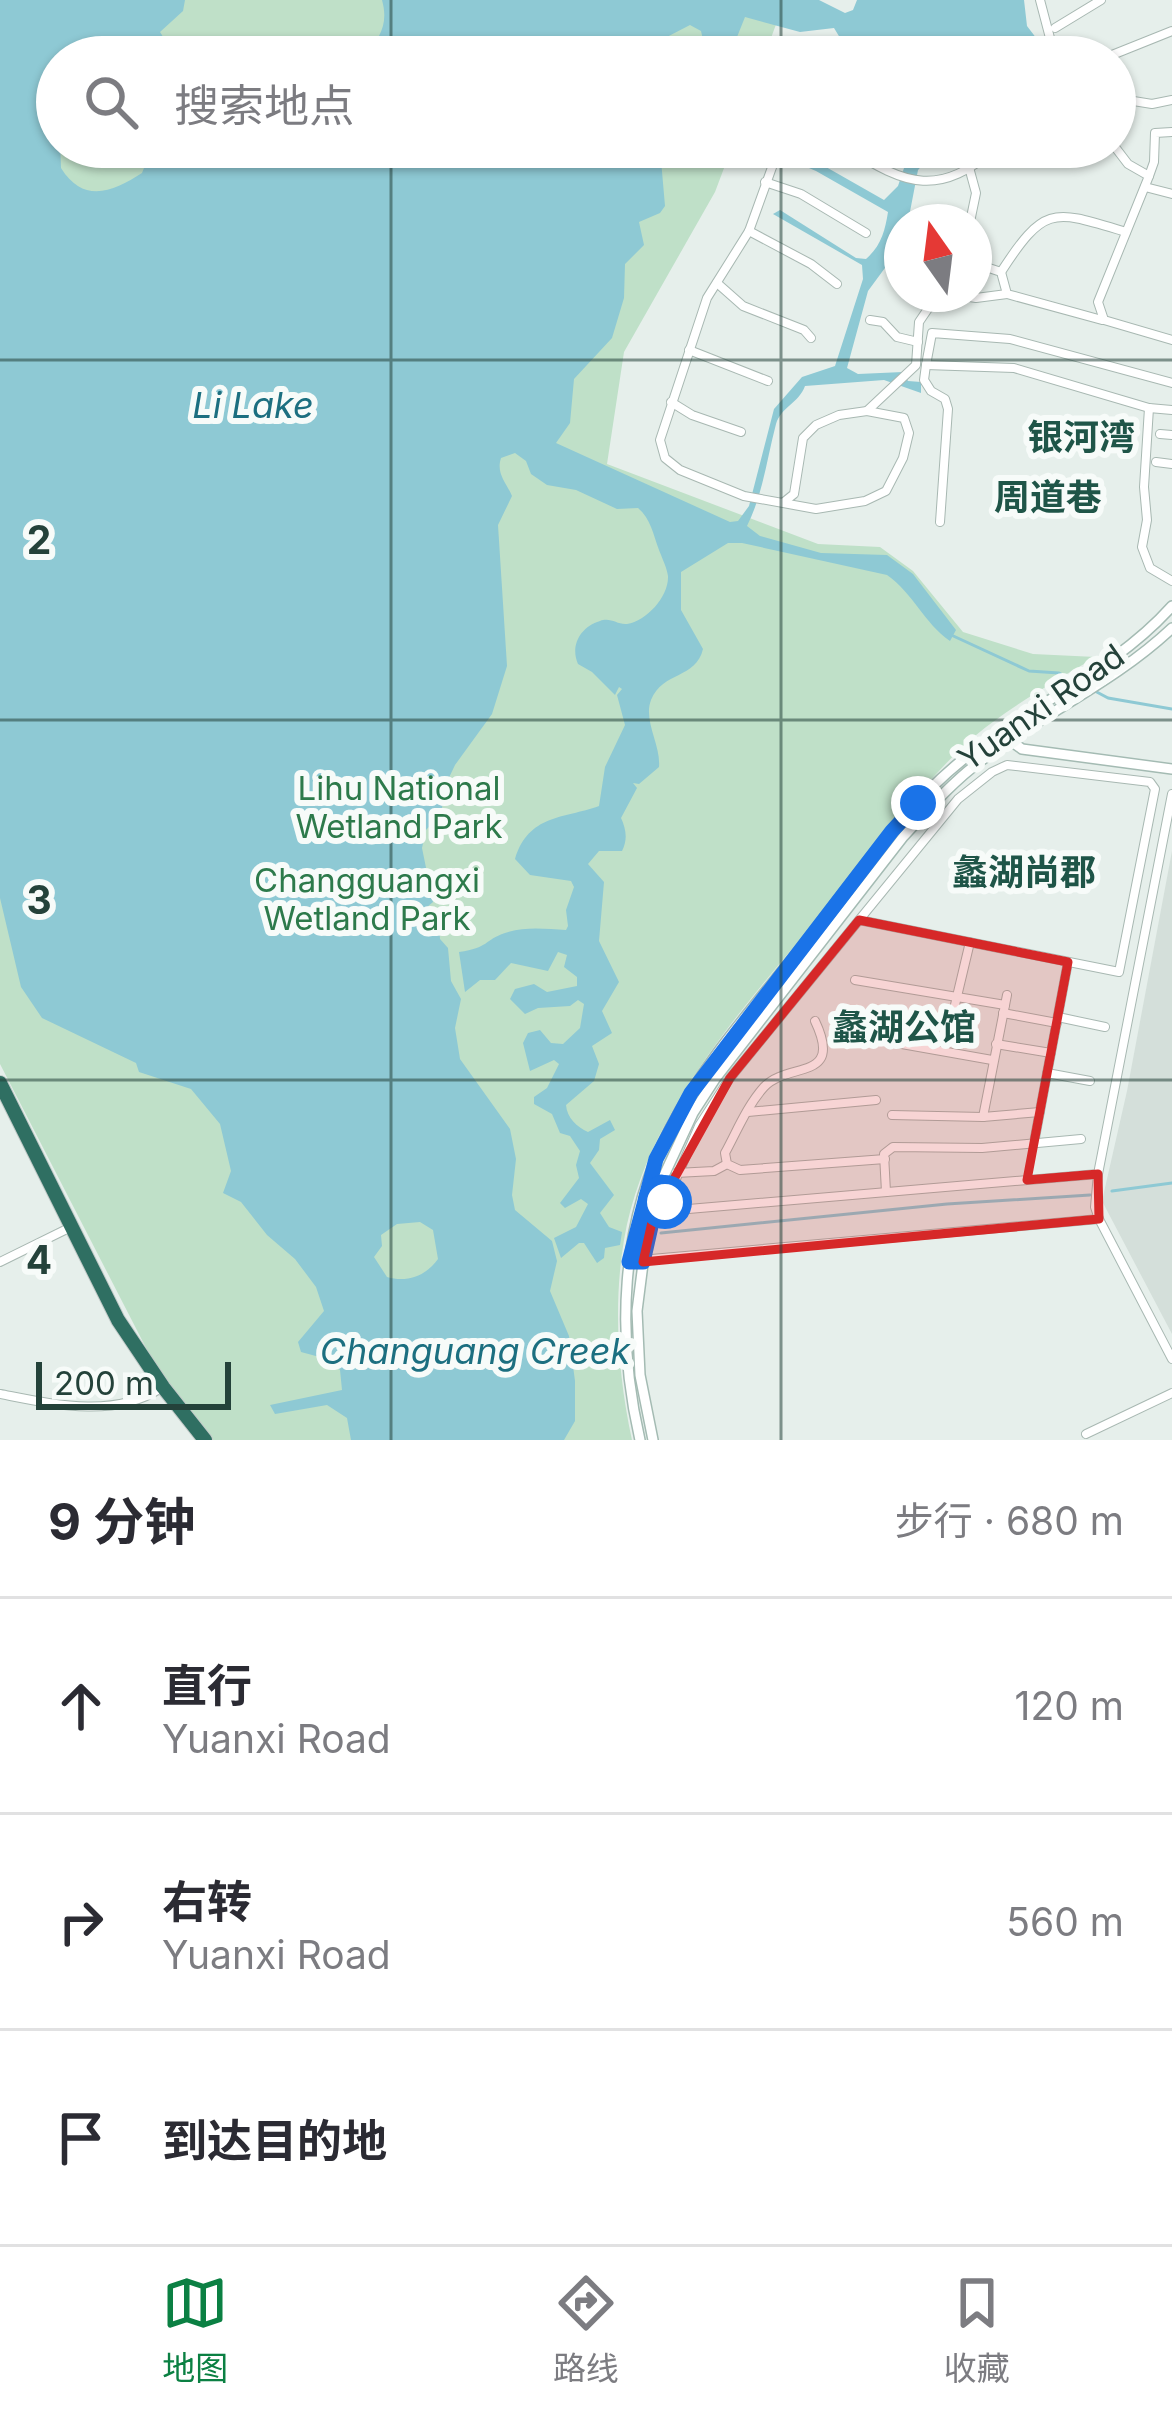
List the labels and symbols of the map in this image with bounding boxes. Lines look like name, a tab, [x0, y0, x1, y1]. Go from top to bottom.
north arrow	[884, 204, 992, 312]
water label: Li Lake	[192, 383, 314, 427]
district label: 银河湾	[1027, 415, 1135, 459]
district label: 周道巷	[994, 475, 1102, 519]
text: 2	[27, 516, 51, 563]
street label: Yuanxi Road	[950, 635, 1132, 779]
park label: Lihu National Wetland Park	[295, 768, 503, 846]
route end	[891, 776, 945, 830]
district label: 蠡湖尚郡	[952, 850, 1096, 894]
park label: Changguangxi Wetland Park	[254, 860, 480, 938]
text: 3	[26, 876, 52, 923]
district label: 蠡湖公馆	[832, 1005, 976, 1049]
route start	[638, 1175, 692, 1229]
text: 4	[26, 1236, 52, 1283]
water label: Changuang Creek	[320, 1329, 631, 1373]
scale bar	[36, 1356, 231, 1409]

